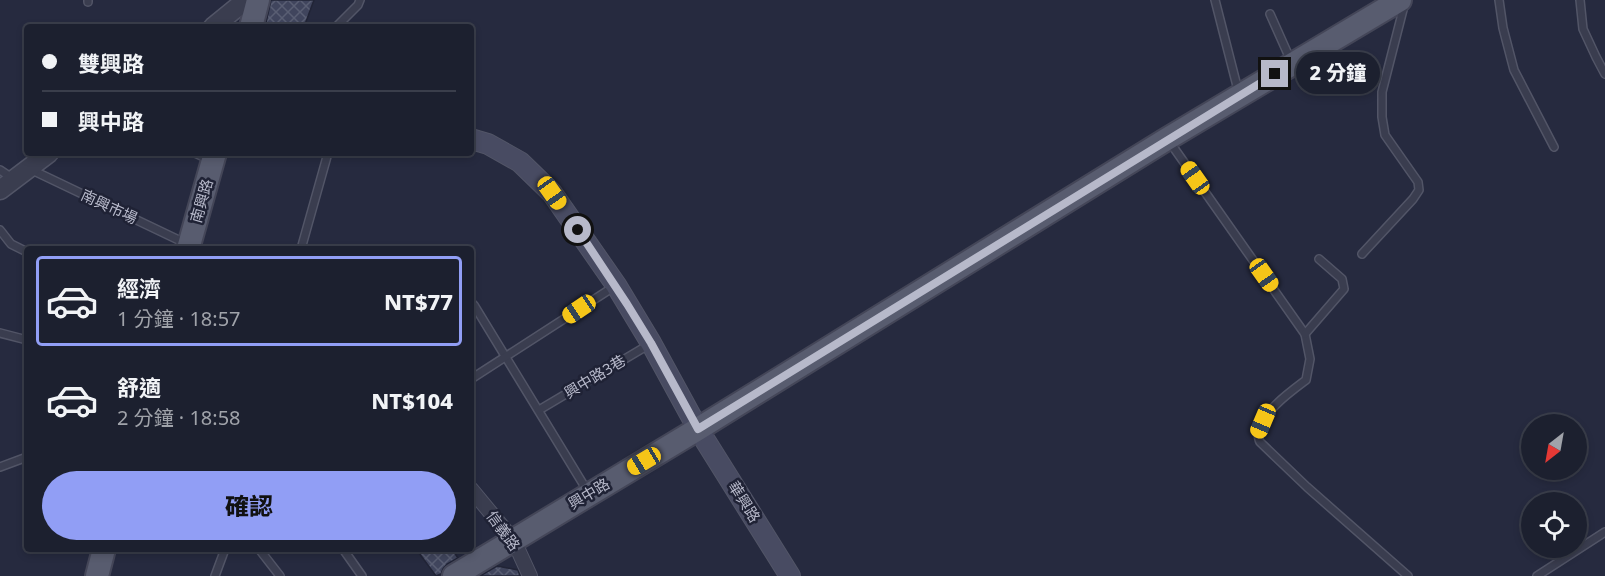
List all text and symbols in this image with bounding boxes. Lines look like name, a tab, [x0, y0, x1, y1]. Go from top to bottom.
text: 雙興路	[78, 48, 144, 78]
callout: 2 分鐘	[1296, 53, 1380, 95]
text: 2 分鐘	[1310, 59, 1366, 86]
route end	[1261, 60, 1288, 87]
text: 興中路	[78, 106, 144, 136]
car	[1177, 158, 1213, 198]
car	[534, 173, 570, 213]
street label: 南興路	[185, 176, 217, 225]
street label: 南興市場	[78, 184, 141, 228]
route start	[564, 216, 591, 243]
car	[1246, 255, 1282, 295]
text: 經濟	[117, 273, 161, 303]
icon: car	[45, 274, 99, 328]
text: NT$77	[384, 286, 453, 316]
car	[559, 291, 599, 327]
text: 1 分鐘 · 18:57	[117, 305, 241, 332]
street label: 興中路3巷	[560, 350, 629, 402]
text: 舒適	[117, 372, 161, 402]
icon: car	[45, 373, 99, 427]
text: NT$104	[371, 385, 453, 415]
car	[1248, 401, 1278, 441]
text: 2 分鐘 · 18:58	[117, 404, 241, 431]
north arrow	[1521, 414, 1587, 480]
map controls	[1521, 414, 1587, 558]
car	[624, 444, 664, 478]
button: 確認	[42, 471, 456, 540]
street label: 興中路	[564, 473, 613, 513]
street label: 華興路	[724, 477, 765, 526]
button: locate	[1521, 492, 1587, 558]
street label: 信義路	[482, 506, 525, 554]

